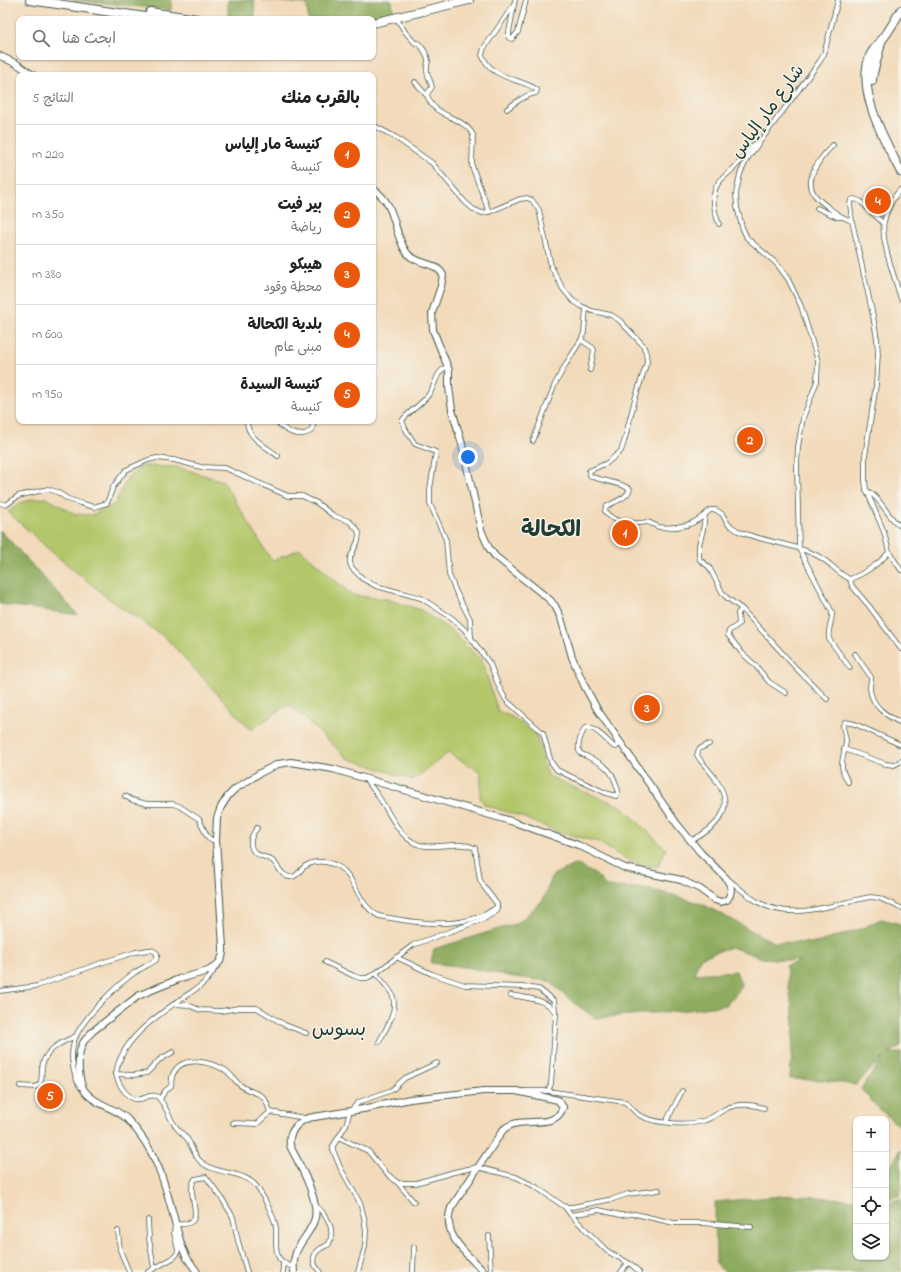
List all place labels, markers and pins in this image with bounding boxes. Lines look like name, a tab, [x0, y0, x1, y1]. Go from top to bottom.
pin: 4	[865, 186, 891, 216]
pin: 2	[737, 425, 763, 455]
pin: 1	[612, 518, 638, 548]
pin: 3	[634, 693, 660, 723]
pin: 5	[37, 1081, 63, 1111]

